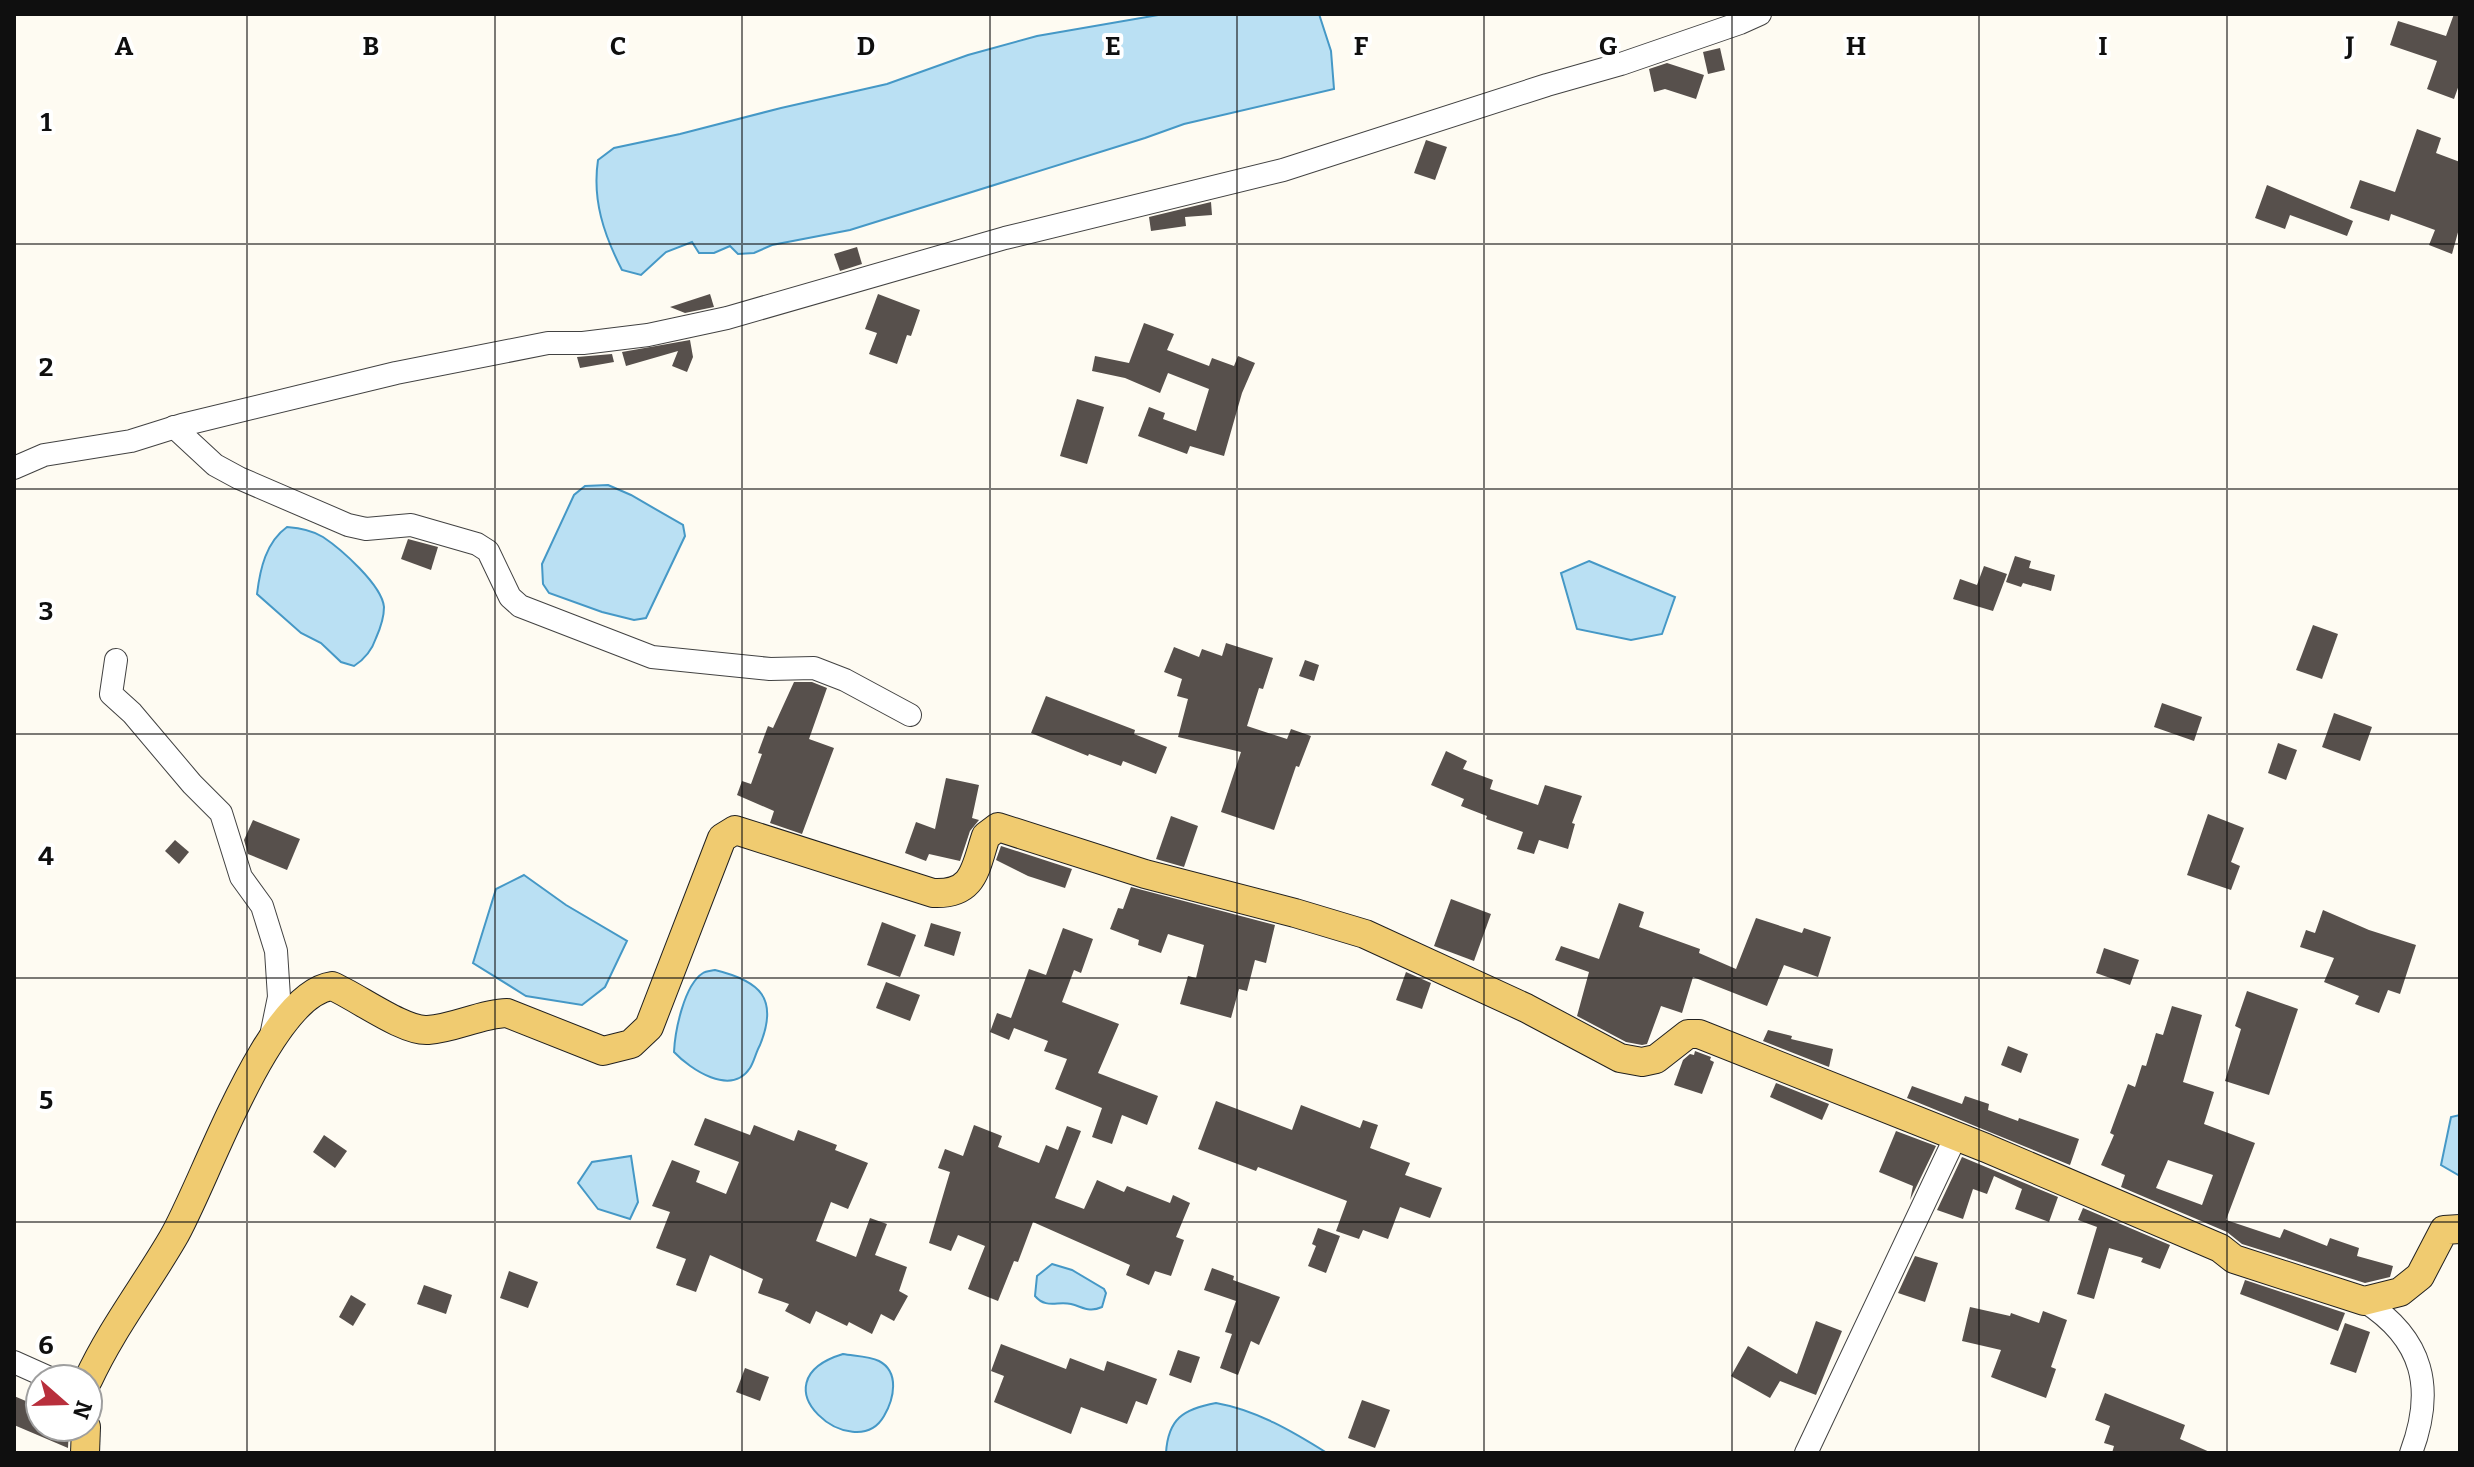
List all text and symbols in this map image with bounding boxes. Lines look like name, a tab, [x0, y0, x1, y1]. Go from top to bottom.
text: A	[115, 31, 134, 62]
text: B	[363, 31, 379, 62]
text: C	[610, 31, 626, 62]
text: D	[857, 31, 875, 62]
text: E	[1105, 31, 1121, 62]
text: F	[1354, 31, 1369, 62]
text: G	[1599, 31, 1618, 62]
text: H	[1846, 31, 1866, 62]
text: I	[2098, 31, 2108, 62]
text: J	[2344, 31, 2355, 62]
text: 1	[40, 107, 52, 138]
text: 2	[39, 352, 53, 383]
text: 3	[39, 596, 53, 627]
text: 4	[38, 841, 54, 872]
text: 5	[39, 1085, 53, 1116]
text: 6	[38, 1330, 54, 1361]
north arrow	[24, 1363, 104, 1443]
text: N	[67, 1397, 98, 1422]

